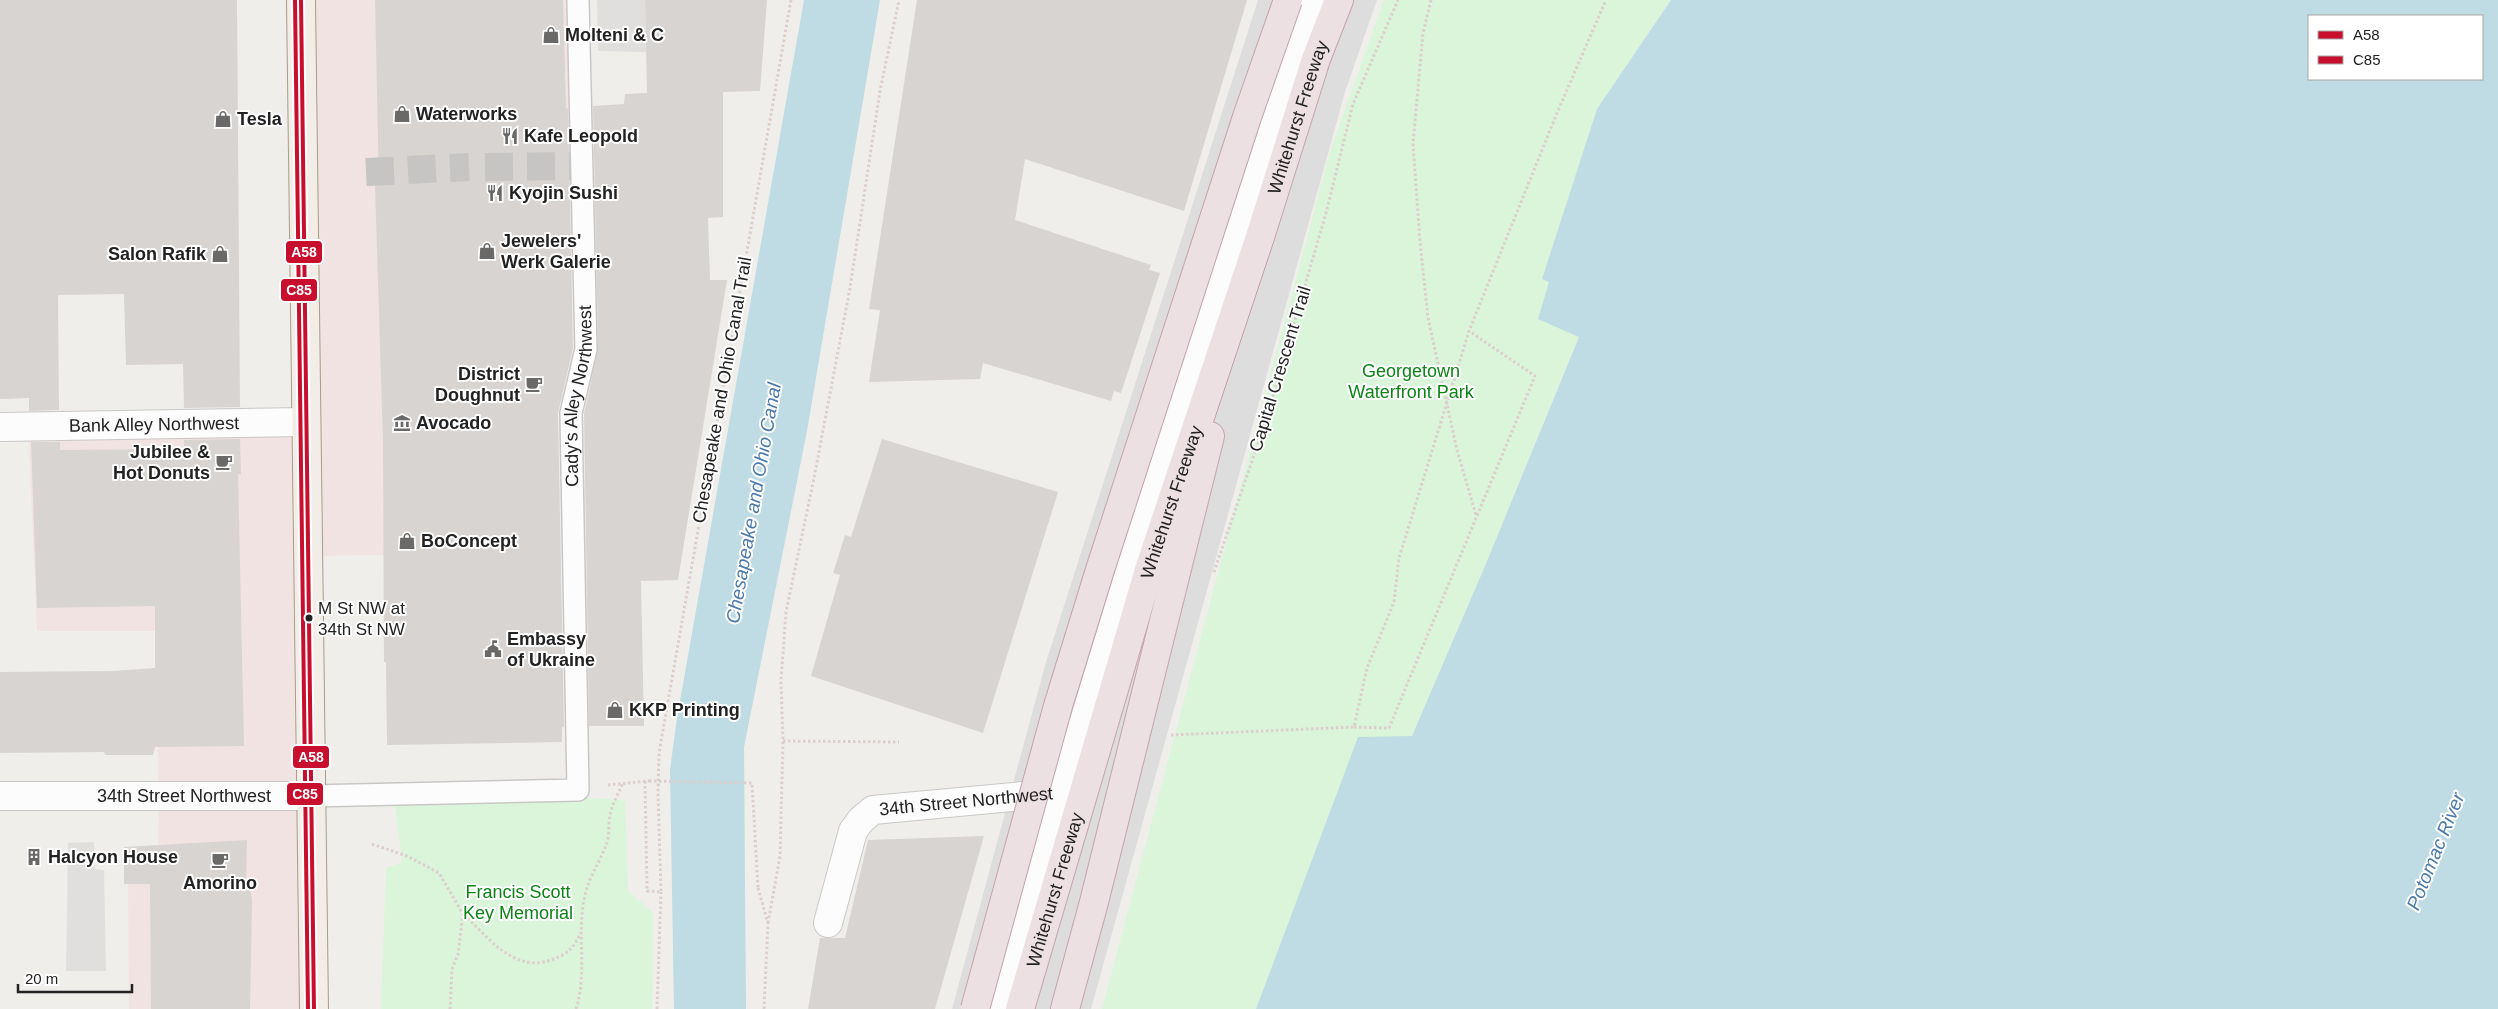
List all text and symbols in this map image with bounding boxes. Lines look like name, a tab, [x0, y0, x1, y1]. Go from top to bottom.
legend	[2308, 15, 2483, 80]
shop icon: Molteni & C	[541, 25, 561, 45]
place label: Molteni & C	[565, 25, 664, 45]
text: A58	[2353, 26, 2380, 43]
street label: Whitehurst Freeway	[1264, 38, 1332, 197]
text: C85	[2353, 51, 2381, 68]
shop icon: Waterworks	[392, 104, 412, 124]
place label: Waterworks	[416, 104, 517, 124]
shop icon: Tesla	[213, 109, 233, 129]
place label: Tesla	[237, 109, 283, 129]
restaurant icon: Kafe Leopold	[500, 126, 520, 146]
place label: Kafe Leopold	[524, 126, 638, 146]
restaurant icon: Kyojin Sushi	[485, 183, 505, 203]
place label: Kyojin Sushi	[509, 183, 618, 203]
place label: Jewelers' Werk Galerie	[501, 231, 611, 272]
line badge: A58	[285, 240, 323, 264]
shop icon: Jewelers' Werk Galerie	[477, 241, 497, 261]
place label: Salon Rafik	[108, 244, 207, 264]
shop icon: Salon Rafik	[210, 244, 230, 264]
text: A58	[291, 244, 317, 260]
street label: Chesapeake and Ohio Canal Trail	[688, 255, 756, 525]
line badge: C85	[280, 278, 318, 302]
text: C85	[286, 282, 312, 298]
street label: Capital Crescent Trail	[1245, 284, 1315, 454]
street label: Cady's Alley Northwest	[561, 305, 596, 487]
park label: Georgetown Waterfront Park	[1348, 361, 1475, 402]
place label: District Doughnut	[435, 364, 520, 405]
cafe icon: District Doughnut	[524, 374, 544, 394]
water label: Chesapeake and Ohio Canal	[721, 381, 785, 625]
street label: Bank Alley Northwest	[69, 413, 239, 436]
museum icon: Avocado	[392, 413, 412, 433]
place label: Avocado	[416, 413, 491, 433]
street label: Whitehurst Freeway	[1137, 423, 1206, 581]
place label: Jubilee & Hot Donuts	[113, 442, 210, 483]
cafe icon: Jubilee & Hot Donuts	[214, 452, 234, 472]
shop icon: BoConcept	[397, 531, 417, 551]
place label: BoConcept	[421, 531, 517, 551]
place label: M St NW at 34th St NW	[318, 599, 405, 639]
marker: M St NW at 34th St NW	[304, 613, 314, 623]
place label: Embassy of Ukraine	[507, 629, 595, 670]
public building icon: Embassy of Ukraine	[483, 639, 503, 659]
shop icon: KKP Printing	[605, 700, 625, 720]
place label: KKP Printing	[629, 700, 740, 720]
line badge: A58	[292, 745, 330, 769]
text: A58	[298, 749, 324, 765]
line badge: C85	[286, 782, 324, 806]
street label: 34th Street Northwest	[878, 783, 1054, 819]
street label: 34th Street Northwest	[97, 786, 271, 806]
text: C85	[292, 786, 318, 802]
water label: Potomac River	[2402, 789, 2469, 913]
street label: Whitehurst Freeway	[1023, 810, 1087, 970]
building icon: Halcyon House	[24, 847, 44, 867]
place label: Halcyon House	[48, 847, 178, 867]
cafe icon: Amorino	[210, 850, 230, 870]
place label: Amorino	[183, 873, 257, 893]
park label: Francis Scott Key Memorial	[463, 882, 573, 923]
scale bar	[18, 962, 131, 994]
text: 20 m	[25, 970, 58, 987]

